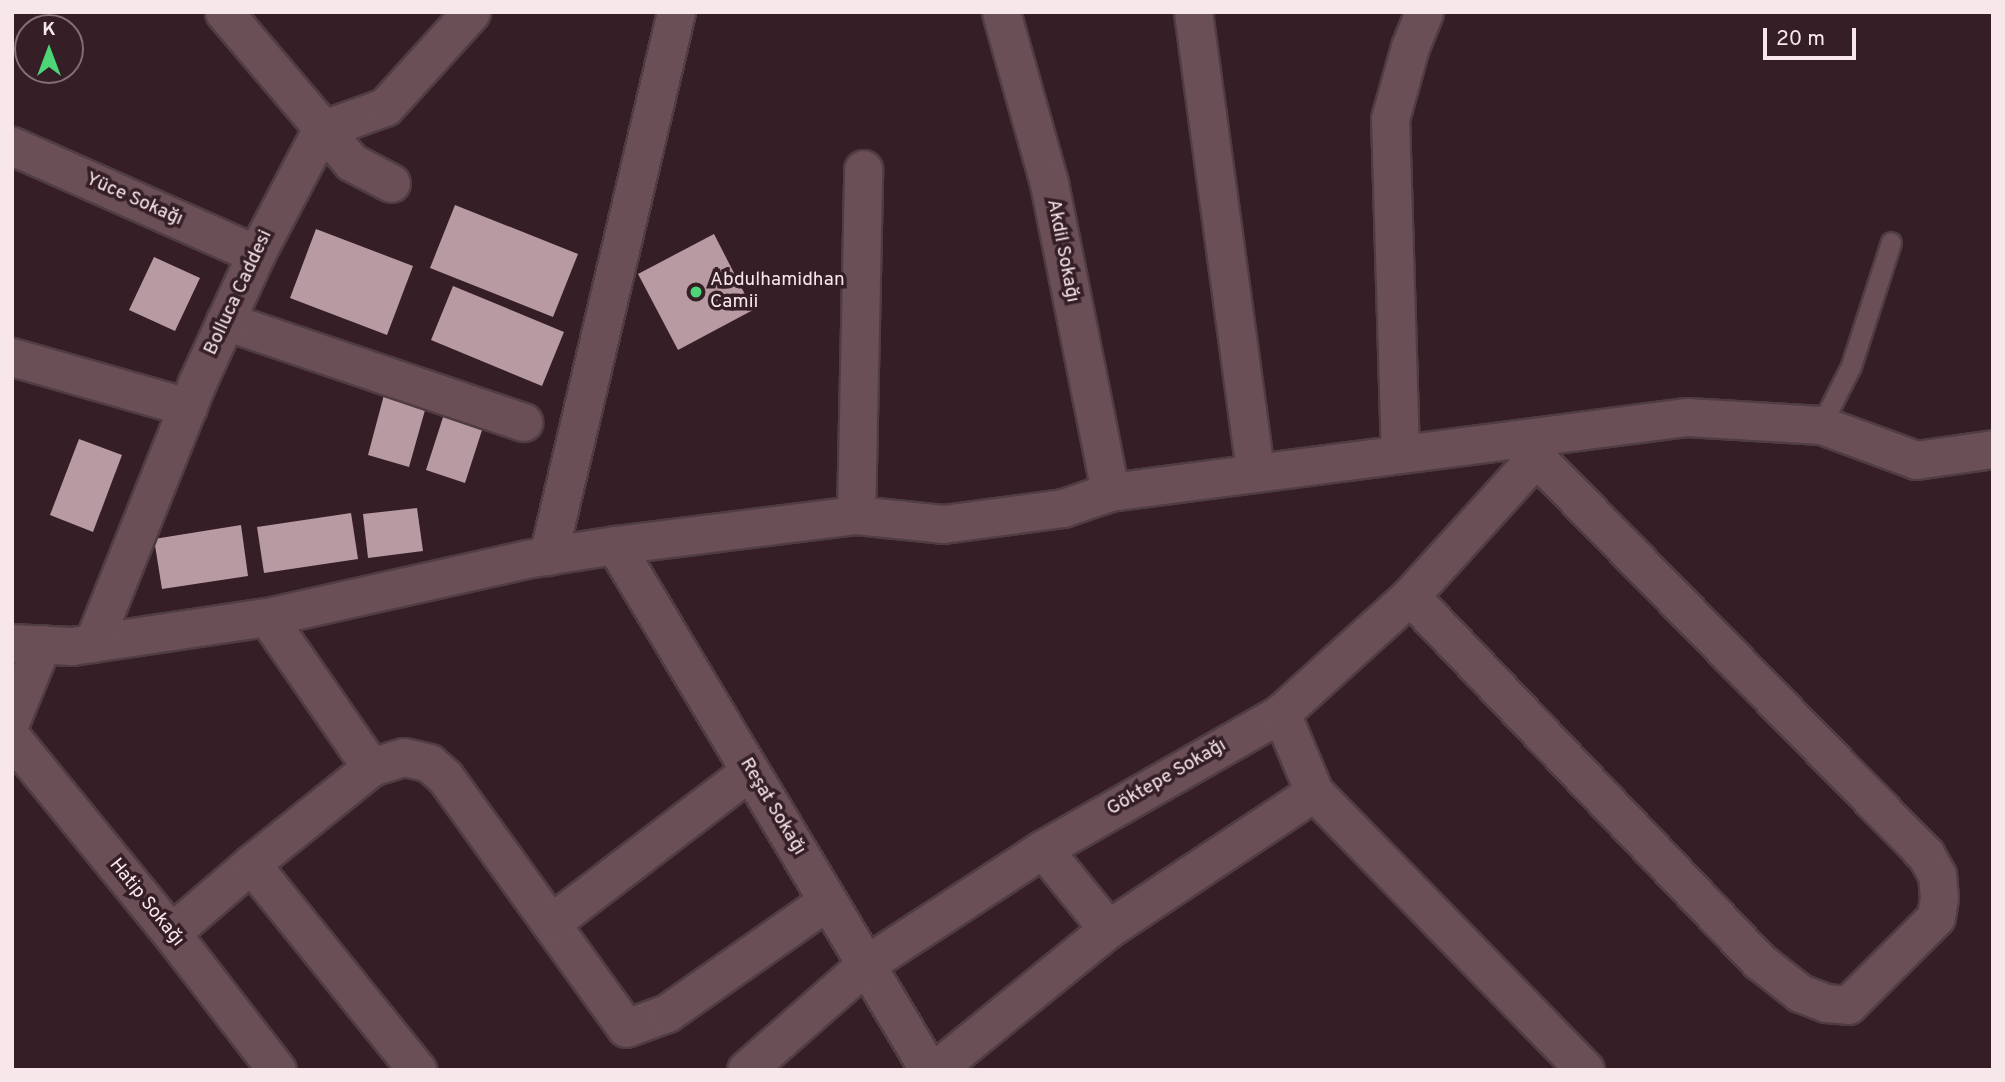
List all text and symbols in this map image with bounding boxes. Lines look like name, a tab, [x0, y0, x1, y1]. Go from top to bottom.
north arrow	[14, 14, 84, 84]
scale bar	[1767, 14, 1860, 58]
text: K	[42, 18, 56, 42]
text: 20 m	[1776, 26, 1825, 53]
street label: Yüce Sokağı	[82, 168, 186, 232]
street label: Akdil Sokağı	[1041, 198, 1083, 304]
street label: Bolluca Caddesi	[200, 227, 278, 359]
place label: Abdulhamidhan Camii	[710, 270, 845, 314]
marker: Abdulhamidhan Camii	[688, 284, 704, 300]
street label: Göktepe Sokağı	[1103, 735, 1231, 821]
street label: Reşat Sokağı	[734, 754, 810, 860]
street label: Hatip Sokağı	[104, 854, 188, 952]

